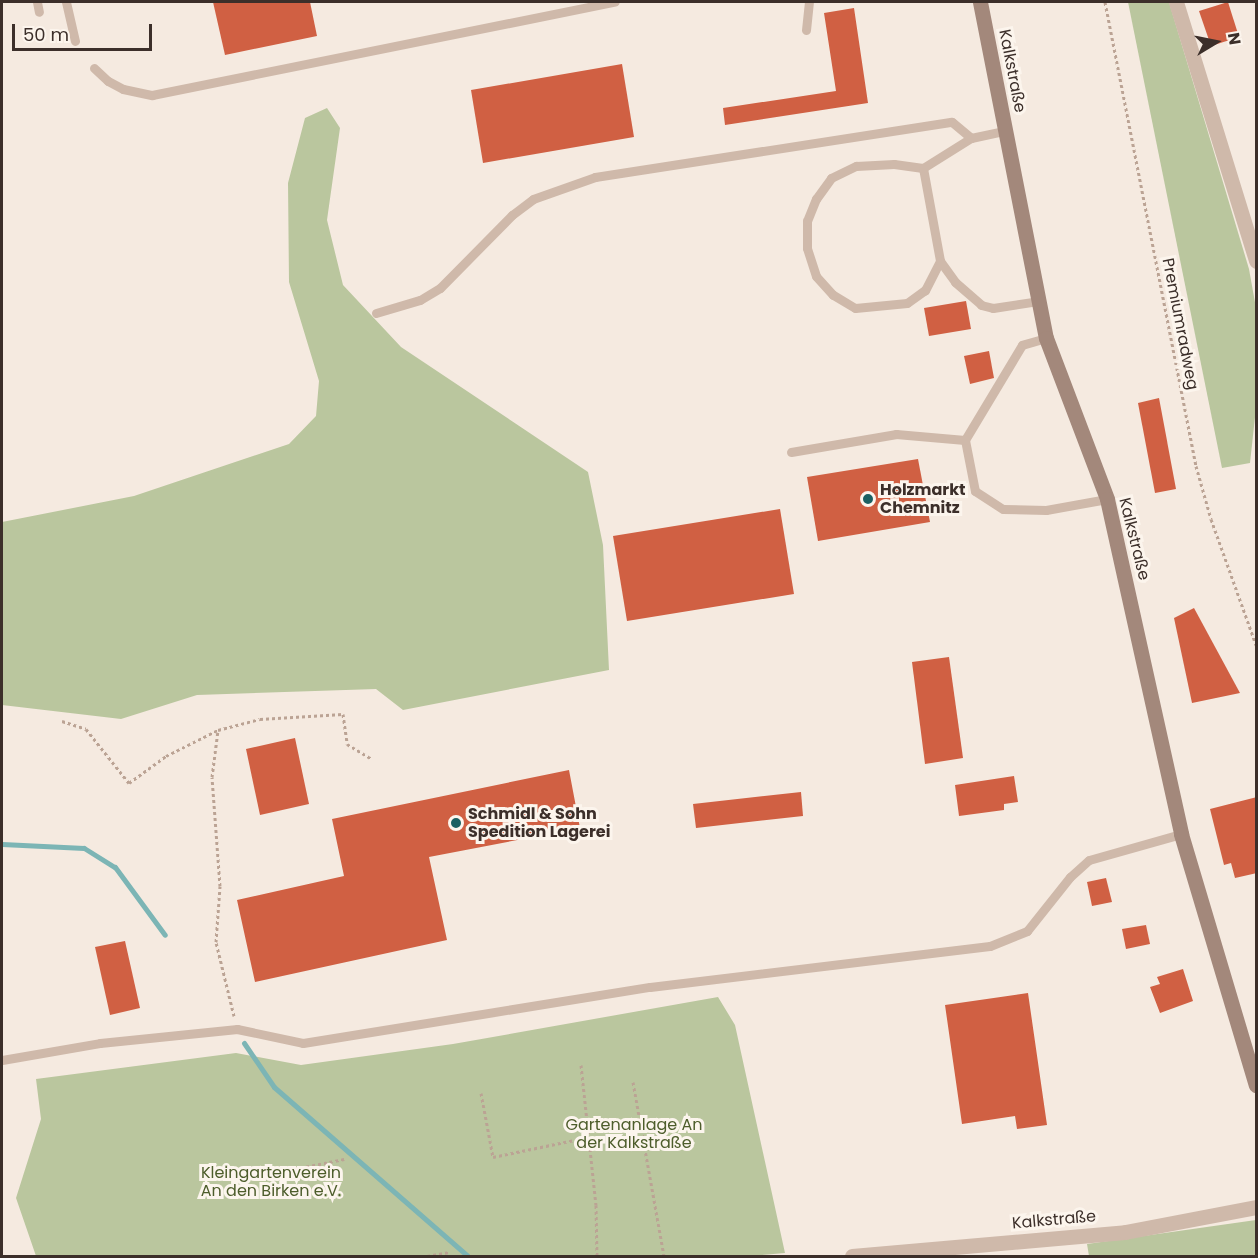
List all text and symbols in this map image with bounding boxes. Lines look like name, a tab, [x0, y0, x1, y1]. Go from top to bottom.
scale bar	[15, 12, 154, 50]
north arrow	[1186, 12, 1246, 72]
text: 50 m	[23, 22, 69, 47]
street label: Kalkstraße	[995, 28, 1029, 114]
text: N	[1222, 31, 1247, 47]
street label: Premiumradweg	[1158, 257, 1202, 391]
place label: Holzmarkt Chemnitz	[880, 480, 966, 518]
marker: Holzmarkt Chemnitz	[861, 492, 875, 506]
street label: Kalkstraße	[1114, 496, 1154, 582]
place label: Schmidl & Sohn Spedition Lagerei	[468, 804, 610, 842]
marker: Schmidl & Sohn Spedition Lagerei	[449, 816, 463, 830]
park label: Gartenanlage An der Kalkstraße	[565, 1115, 703, 1153]
park label: Kleingartenverein An den Birken e.V.	[201, 1163, 341, 1201]
street label: Kalkstraße	[1011, 1207, 1097, 1233]

